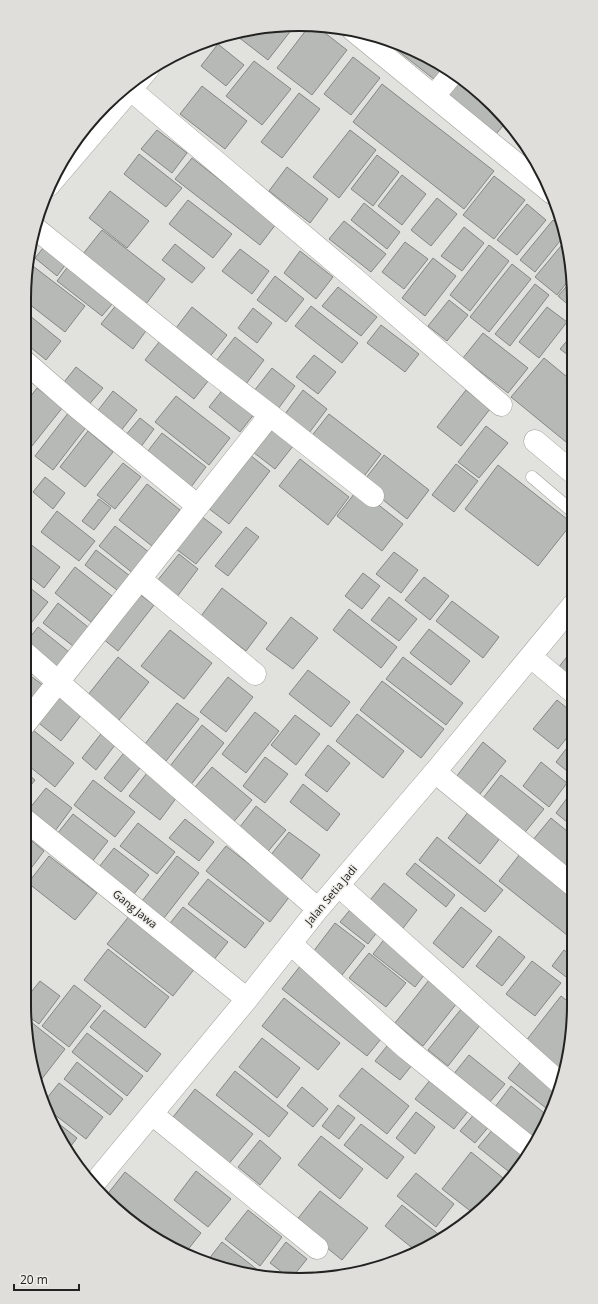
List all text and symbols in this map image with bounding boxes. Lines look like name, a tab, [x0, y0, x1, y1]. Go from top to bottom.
street label: Jalan Setia Jadi	[300, 862, 360, 929]
street label: Gang Jawa	[110, 886, 161, 931]
scale bar	[14, 1266, 79, 1292]
text: 20 m	[20, 1271, 48, 1288]

